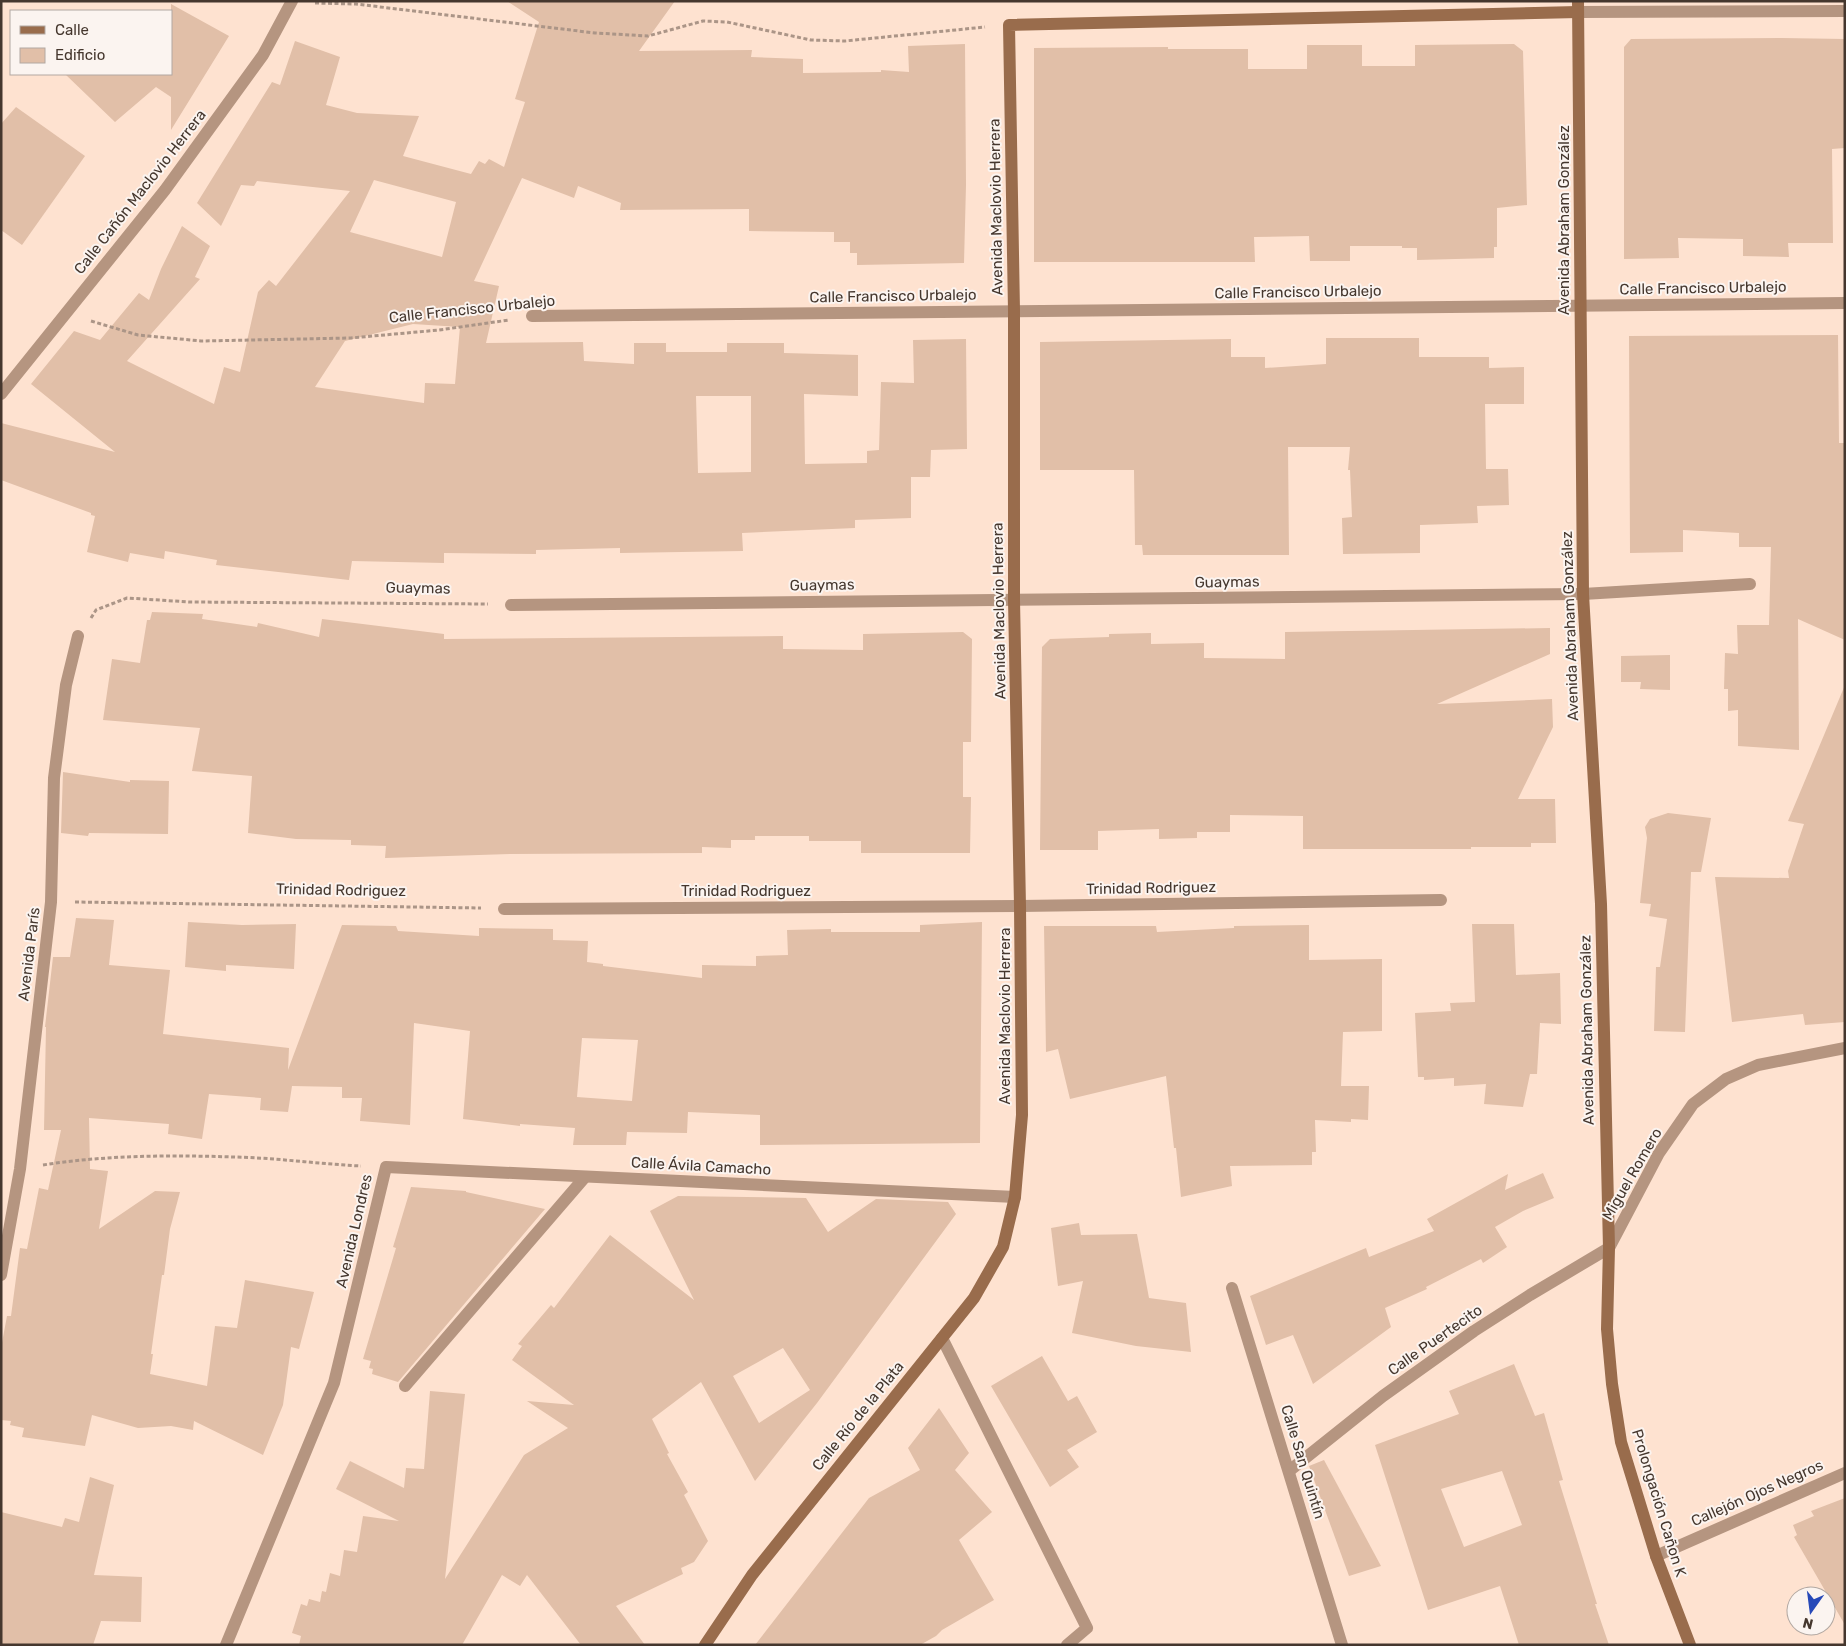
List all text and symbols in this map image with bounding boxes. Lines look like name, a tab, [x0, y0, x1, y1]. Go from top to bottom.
legend	[10, 10, 172, 75]
text: Calle	[55, 21, 89, 39]
text: Edificio	[55, 46, 105, 64]
street label: Calle Cañón Maclovio Herrera	[70, 106, 210, 278]
street label: Avenida Maclovio Herrera	[985, 118, 1007, 296]
street label: Avenida Abraham González	[1555, 125, 1573, 315]
street label: Calle Francisco Urbalejo	[1619, 278, 1787, 298]
street label: Calle Francisco Urbalejo	[1214, 282, 1382, 302]
street label: Calle Francisco Urbalejo	[809, 286, 977, 306]
street label: Calle Francisco Urbalejo	[388, 291, 556, 327]
street label: Avenida Maclovio Herrera	[988, 522, 1010, 700]
street label: Avenida Abraham González	[1558, 530, 1582, 721]
street label: Guaymas	[1194, 572, 1260, 592]
street label: Guaymas	[789, 575, 855, 595]
street label: Guaymas	[385, 578, 451, 598]
street label: Trinidad Rodriguez	[1086, 878, 1216, 898]
street label: Trinidad Rodriguez	[276, 880, 406, 900]
street label: Trinidad Rodriguez	[681, 882, 811, 900]
street label: Avenida París	[14, 906, 44, 1002]
street label: Avenida Maclovio Herrera	[996, 928, 1014, 1104]
street label: Avenida Abraham González	[1576, 935, 1598, 1125]
street label: Miguel Romero	[1598, 1125, 1666, 1223]
street label: Calle Ávila Camacho	[630, 1153, 772, 1179]
street label: Avenida Londres	[332, 1172, 376, 1290]
street label: Calle Puertecito	[1384, 1301, 1486, 1379]
street label: Calle Río de la Plata	[808, 1358, 908, 1474]
street label: Calle San Quintín	[1277, 1403, 1329, 1521]
street label: Prolongación Cañon K	[1628, 1427, 1690, 1579]
street label: Callejón Ojos Negros	[1688, 1456, 1826, 1530]
north arrow	[1786, 1586, 1836, 1636]
text: N	[1801, 1614, 1815, 1633]

